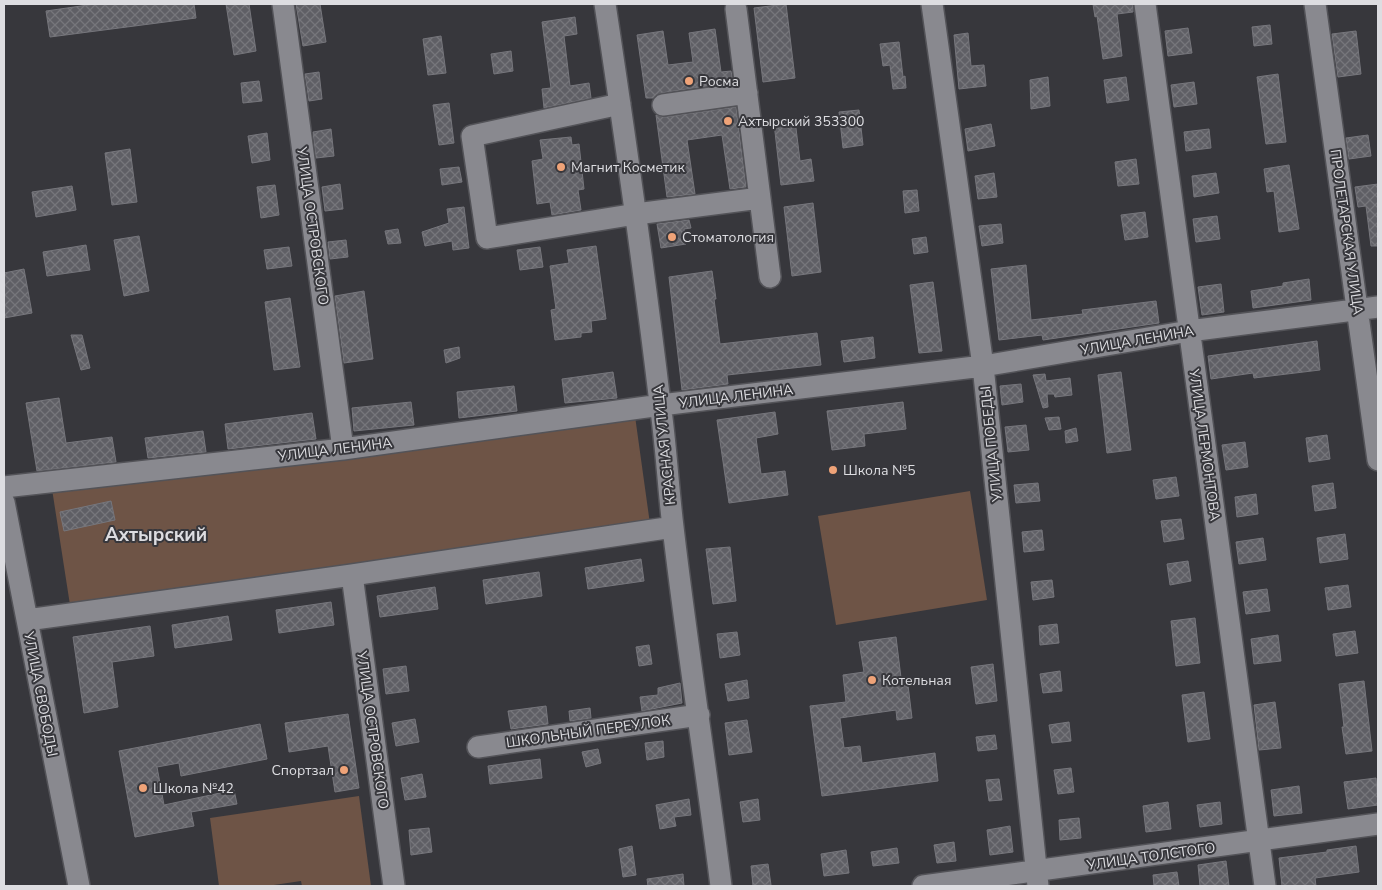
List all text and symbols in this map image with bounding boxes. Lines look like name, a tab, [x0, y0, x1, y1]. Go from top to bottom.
place label: Росма	[699, 72, 739, 91]
marker: Росма	[683, 75, 695, 87]
place label: Ахтырский 353300	[738, 112, 865, 131]
marker: Ахтырский 353300	[722, 115, 734, 127]
street label: УЛИЦА ОСТРОВСКОГО	[292, 145, 333, 306]
street label: ПРОЛЕТАРСКАЯ УЛИЦА	[1325, 148, 1368, 316]
place label: Магнит Косметик	[571, 158, 685, 177]
marker: Магнит Косметик	[555, 161, 567, 173]
place label: Стоматология	[682, 228, 774, 247]
marker: Стоматология	[666, 231, 678, 243]
street label: УЛИЦА ЛЕНИНА	[1078, 321, 1195, 360]
street label: УЛИЦА ЛЕРМОНТОВА	[1184, 367, 1225, 522]
street label: УЛИЦА ЛЕНИНА	[677, 380, 794, 413]
street label: КРАСНАЯ УЛИЦА	[649, 384, 680, 506]
street label: УЛИЦА ПОБЕДЫ	[976, 385, 1007, 504]
street label: УЛИЦА ЛЕНИНА	[276, 433, 393, 466]
place label: Школа №5	[843, 461, 916, 480]
marker: Школа №5	[827, 464, 839, 476]
district label: Ахтырский	[105, 522, 207, 548]
street label: УЛИЦА СВОБОДЫ	[19, 629, 62, 758]
street label: УЛИЦА ОСТРОВСКОГО	[352, 649, 393, 810]
place label: Котельная	[882, 671, 951, 690]
marker: Котельная	[866, 674, 878, 686]
street label: ШКОЛЬНЫЙ ПЕРЕУЛОК	[505, 711, 671, 752]
place label: Спортзал	[271, 761, 334, 780]
marker: Спортзал	[338, 764, 350, 776]
place label: Школа №42	[153, 779, 234, 798]
marker: Школа №42	[137, 782, 149, 794]
street label: УЛИЦА ТОЛСТОГО	[1085, 838, 1217, 875]

